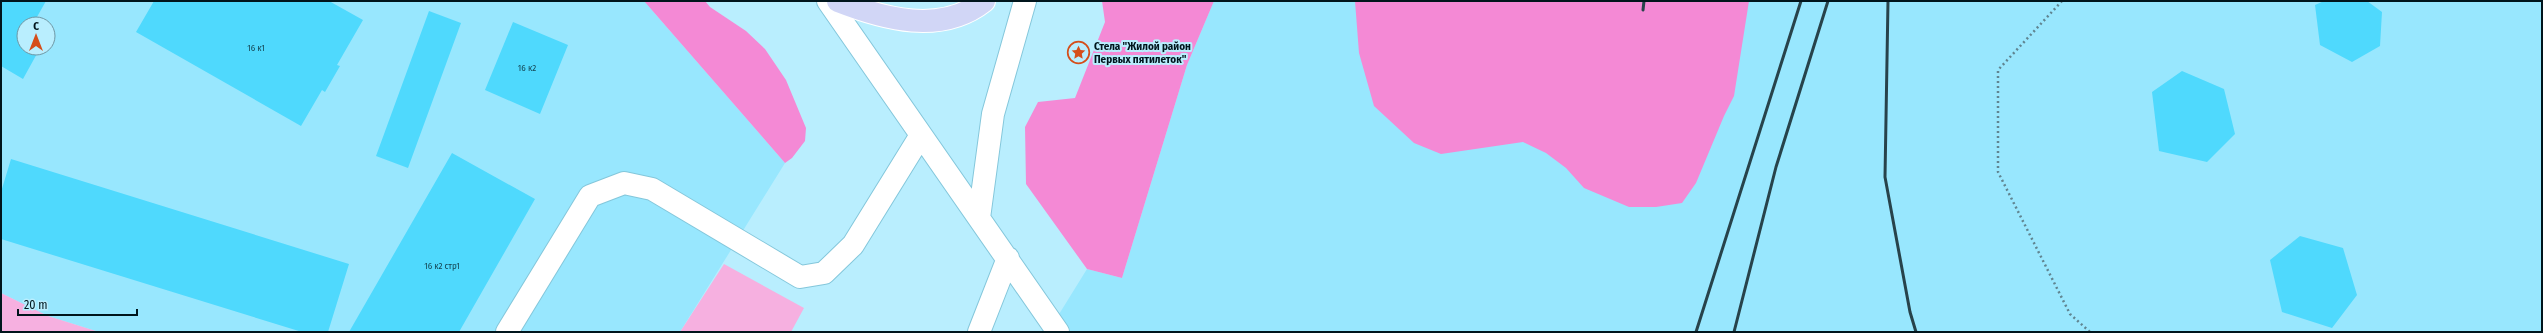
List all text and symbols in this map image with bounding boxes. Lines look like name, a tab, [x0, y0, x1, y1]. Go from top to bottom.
north arrow	[16, 16, 56, 56]
text: С	[33, 20, 39, 33]
place icon: Стела "Жилой район Первых пятилеток"	[1065, 39, 1091, 65]
place label: Стела "Жилой район Первых пятилеток"	[1094, 40, 1191, 66]
house number: 16 к1	[247, 43, 265, 53]
house number: 16 к2	[518, 63, 536, 73]
house number: 16 к2 стр1	[424, 261, 460, 271]
scale bar	[18, 291, 137, 317]
text: 20 m	[24, 298, 48, 312]

